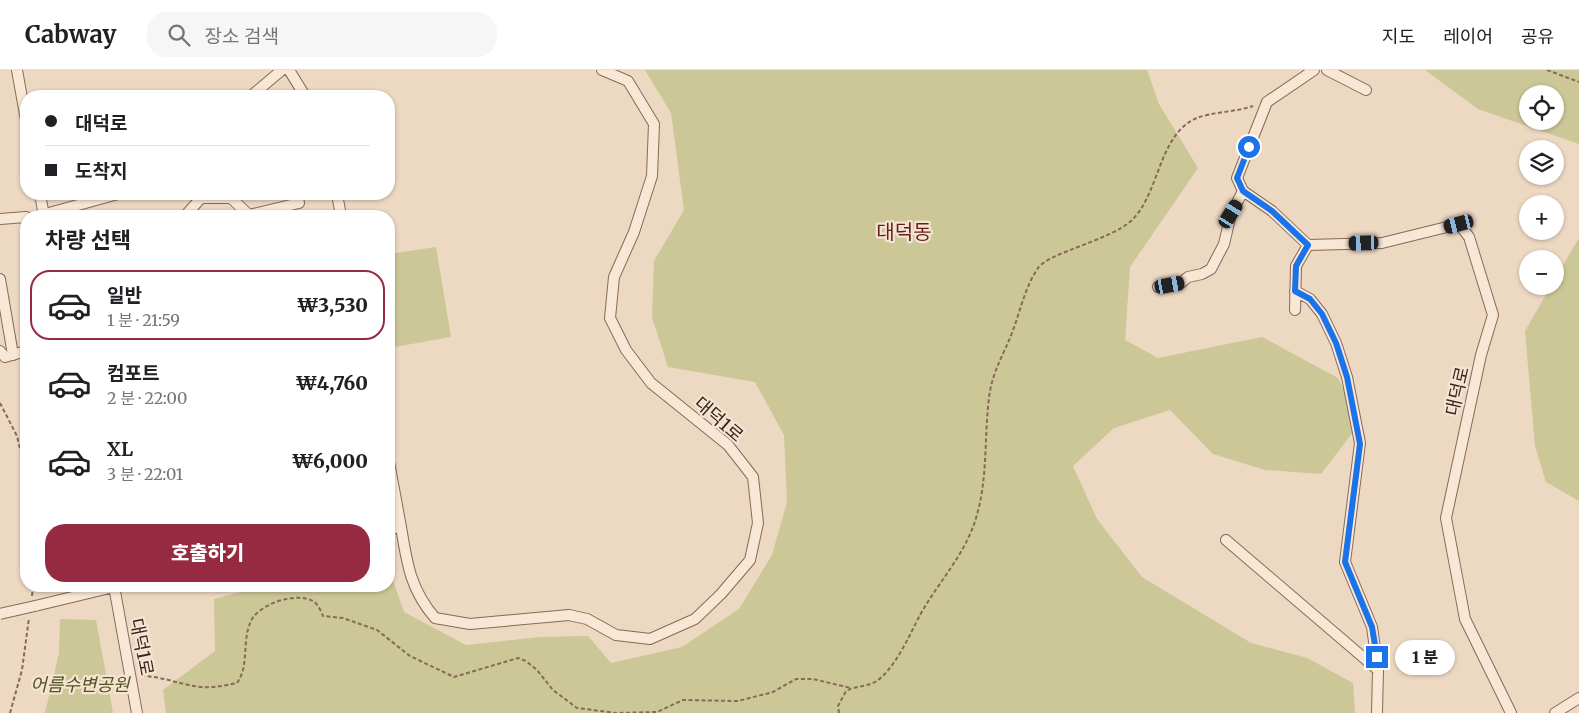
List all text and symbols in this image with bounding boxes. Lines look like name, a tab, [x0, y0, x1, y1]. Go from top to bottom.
search box	[147, 12, 497, 57]
text: Cabway	[25, 19, 117, 50]
icon: search	[165, 21, 193, 49]
text: 장소 검색	[205, 24, 279, 48]
text: 지도	[1382, 25, 1415, 48]
text: 레이어	[1443, 25, 1493, 48]
text: 공유	[1521, 25, 1554, 48]
map controls	[1519, 85, 1564, 295]
button: locate	[1519, 85, 1564, 130]
text: 대덕로	[75, 111, 127, 135]
route start	[1238, 136, 1260, 158]
button: layers	[1519, 140, 1564, 185]
text: 도착지	[75, 159, 127, 183]
button: +	[1519, 195, 1564, 240]
car	[1216, 197, 1245, 231]
car	[1442, 213, 1475, 235]
district label: 대덕동	[876, 219, 932, 244]
text: 차량 선택	[45, 226, 131, 254]
car	[1348, 235, 1379, 251]
button: −	[1519, 250, 1564, 295]
car	[1153, 275, 1186, 295]
icon: car	[47, 283, 92, 328]
text: 일반	[107, 283, 142, 307]
text: ₩3,530	[297, 293, 368, 317]
text: 1 분 · 21:59	[107, 310, 180, 330]
icon: car	[47, 361, 92, 406]
text: 컴포트	[107, 361, 159, 385]
street label: 대덕로	[1440, 364, 1474, 418]
text: ₩4,760	[296, 371, 368, 395]
text: 2 분 · 22:00	[107, 388, 187, 408]
street label: 대덕1로	[690, 391, 748, 447]
text: XL	[107, 437, 133, 461]
icon: car	[47, 439, 92, 484]
text: ₩6,000	[292, 449, 368, 473]
text: 3 분 · 22:01	[107, 464, 183, 484]
button: 호출하기	[45, 524, 370, 582]
street label: 대덕1로	[125, 616, 159, 678]
callout: 1 분	[1394, 640, 1454, 674]
route end	[1366, 646, 1388, 668]
text: 1 분	[1412, 647, 1438, 667]
park label: 어름수변공원	[30, 673, 131, 696]

